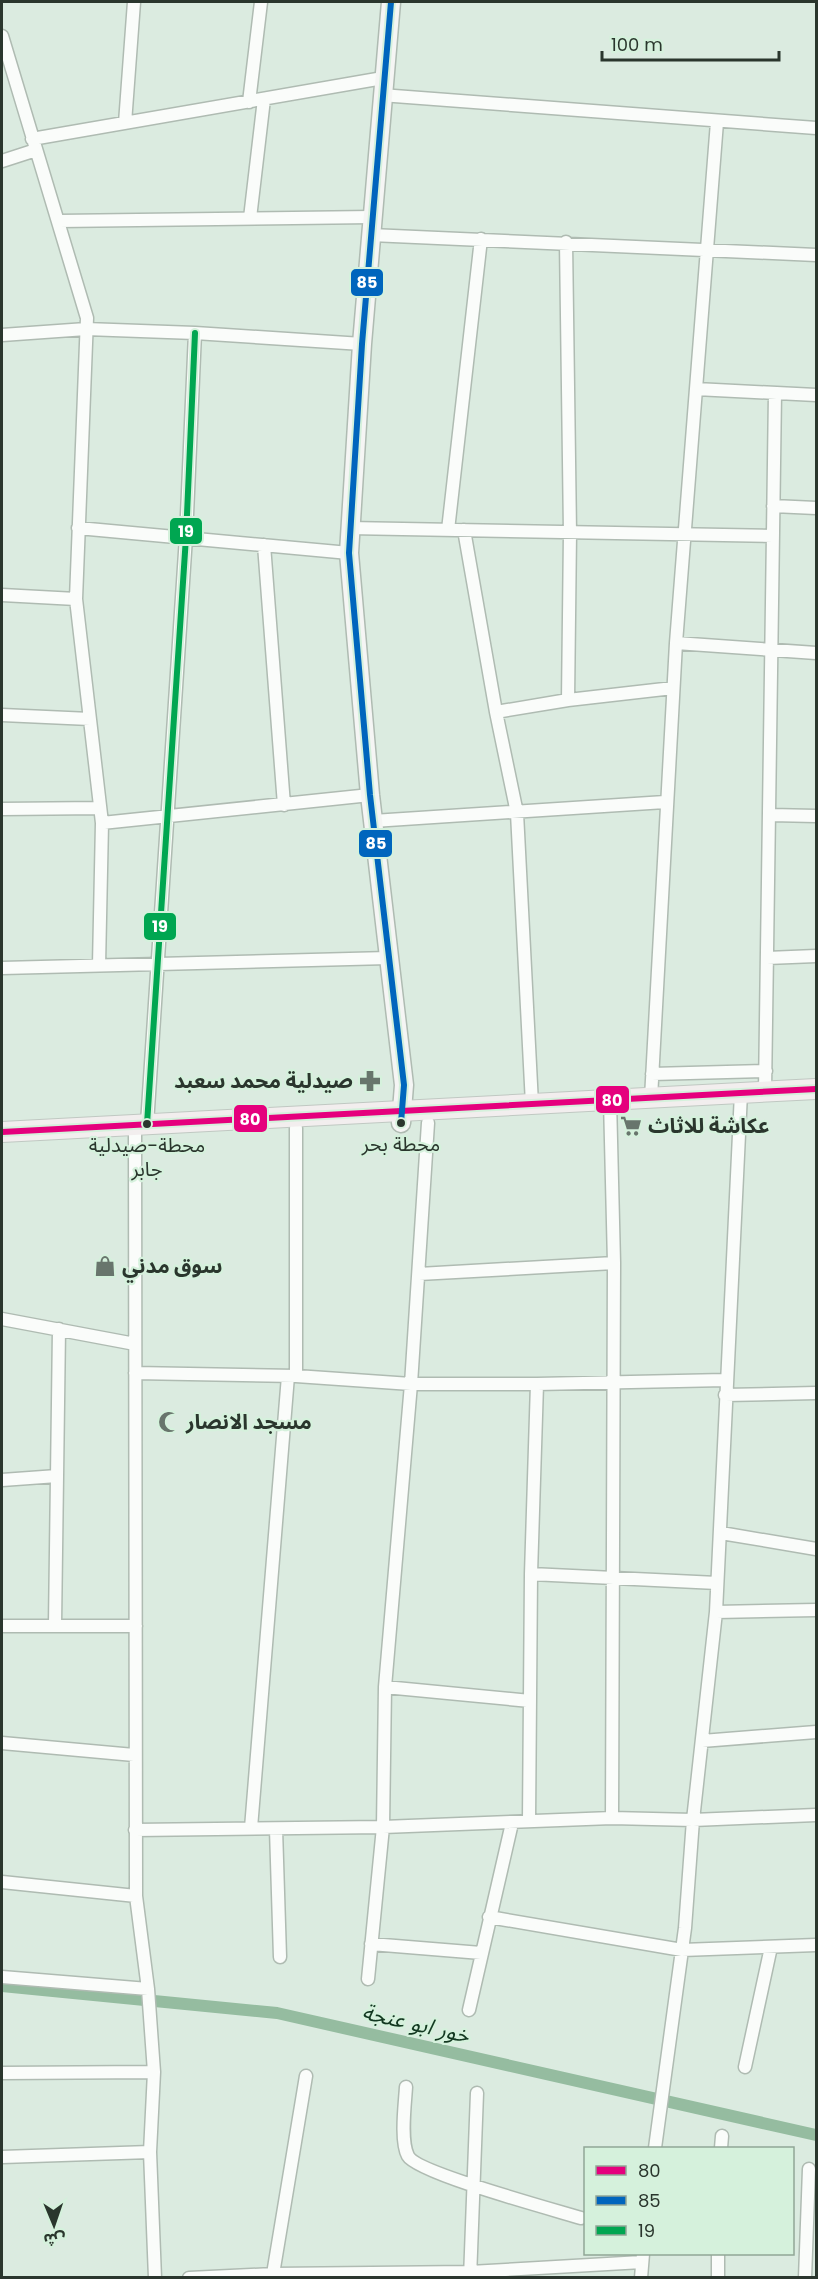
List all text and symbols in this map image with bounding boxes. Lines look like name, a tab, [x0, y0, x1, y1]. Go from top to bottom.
scale bar	[602, 24, 779, 62]
text: 100 m	[611, 32, 663, 57]
line badge: 85	[350, 268, 384, 297]
text: 85	[357, 271, 377, 294]
line badge: 19	[169, 517, 203, 545]
text: 19	[178, 520, 194, 543]
line badge: 85	[358, 829, 393, 858]
text: 85	[366, 832, 386, 855]
line badge: 19	[143, 912, 177, 941]
text: 19	[152, 915, 168, 938]
place label: صيدلية محمد سعبد	[174, 1066, 353, 1095]
pharmacy icon: صيدلية محمد سعبد	[358, 1069, 382, 1093]
line badge: 80	[595, 1085, 630, 1114]
text: 80	[602, 1089, 622, 1112]
line badge: 80	[233, 1104, 268, 1133]
text: 80	[240, 1108, 260, 1131]
place label: عكاشة للاثاث	[648, 1111, 769, 1140]
supermarket icon: عكاشة للاثاث	[619, 1114, 643, 1138]
marker: محطة بحر	[395, 1117, 407, 1129]
marker: محطة-صيدلية جابر	[141, 1118, 153, 1130]
place label: محطة بحر	[361, 1130, 440, 1158]
place label: محطة-صيدلية جابر	[89, 1131, 205, 1183]
place label: سوق مدني	[122, 1251, 223, 1283]
shop icon: سوق مدني	[93, 1254, 117, 1278]
place label: مسجد الانصار	[185, 1407, 312, 1436]
mosque icon: مسجد الانصار	[157, 1410, 181, 1434]
water label: خور ابو عنجة	[359, 1996, 474, 2051]
legend	[584, 2147, 794, 2255]
text: 80	[638, 2158, 661, 2183]
text: 85	[638, 2188, 661, 2213]
north arrow	[24, 2195, 84, 2255]
text: 19	[638, 2218, 655, 2243]
text: ش	[43, 2228, 66, 2251]

